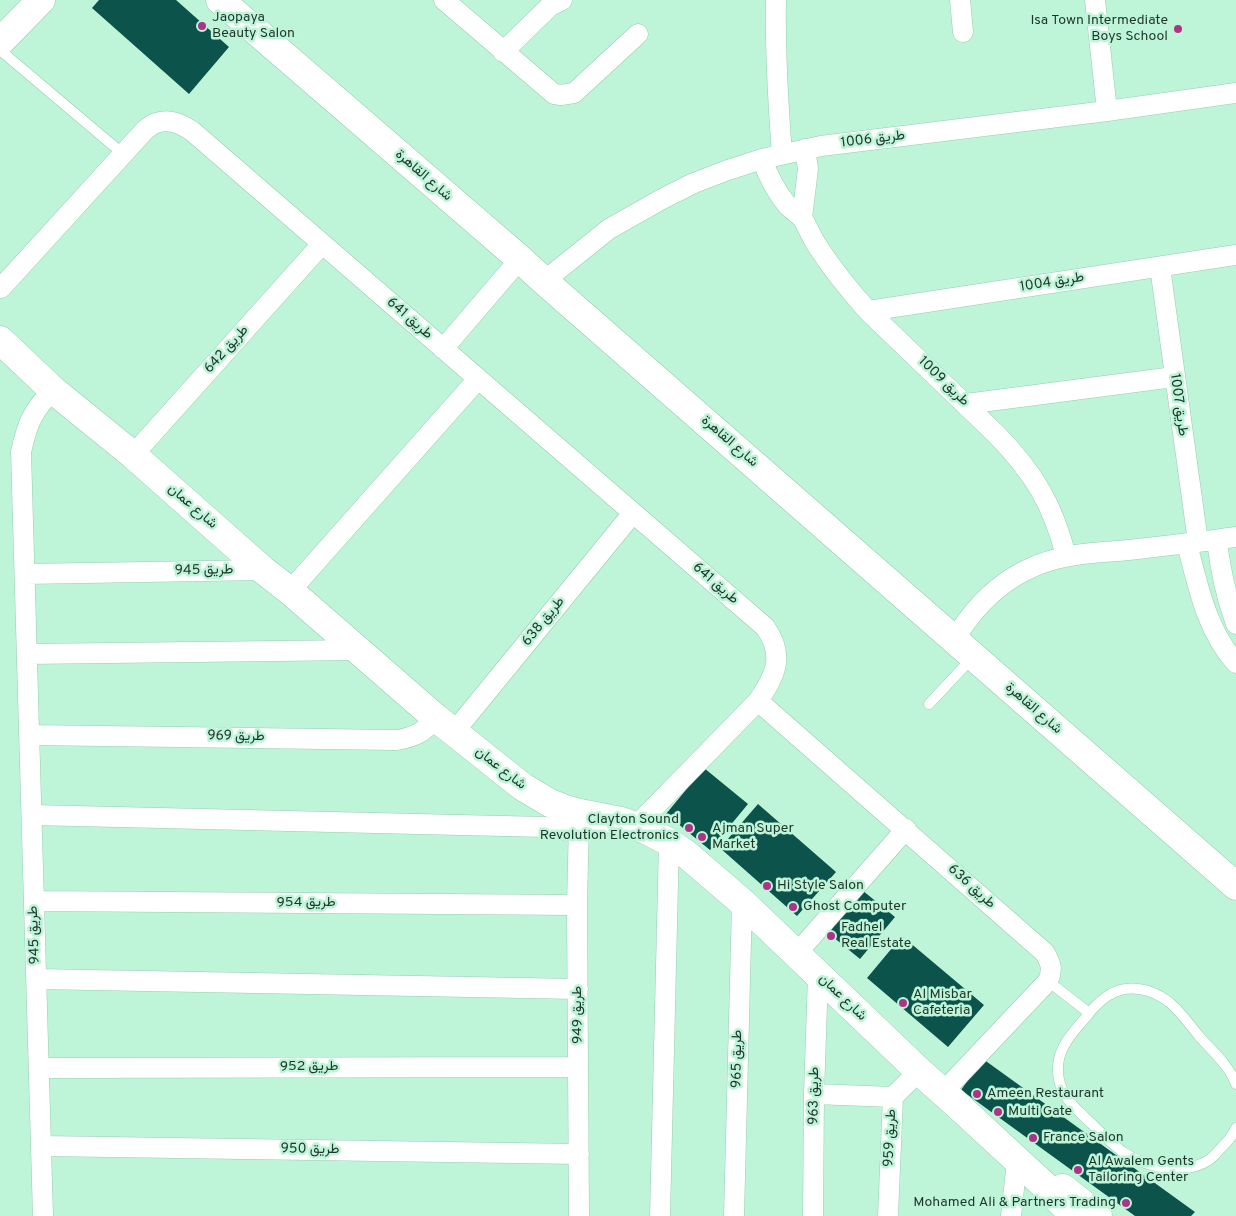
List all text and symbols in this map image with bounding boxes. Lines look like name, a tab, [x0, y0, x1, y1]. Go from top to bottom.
place label: Jaopaya Beauty Salon	[212, 10, 295, 42]
place label: Isa Town Intermediate Boys School	[1031, 13, 1168, 46]
marker: Jaopaya Beauty Salon	[196, 20, 208, 32]
marker: Isa Town Intermediate Boys School	[1172, 23, 1184, 35]
street label: طريق 1006	[840, 128, 906, 152]
street label: شارع القاهرة	[391, 147, 455, 205]
street label: طريق 1004	[1019, 270, 1085, 296]
street label: طريق 641	[383, 295, 435, 343]
street label: طريق 642	[201, 323, 253, 377]
street label: طريق 1009	[914, 354, 972, 410]
street label: طريق 1007	[1165, 373, 1191, 437]
street label: شارع القاهرة	[697, 413, 761, 471]
street label: شارع عمان	[164, 481, 220, 533]
street label: طريق 641	[689, 560, 741, 608]
street label: طريق 945	[174, 562, 234, 580]
street label: طريق 638	[519, 594, 569, 650]
street label: شارع القاهرة	[1001, 680, 1065, 738]
street label: طريق 969	[207, 728, 265, 746]
street label: شارع عمان	[471, 744, 529, 794]
place label: Clayton Sound Revolution Electronics	[540, 812, 679, 844]
place label: Ajman Super Market	[712, 821, 794, 854]
marker: Clayton Sound Revolution Electronics	[683, 822, 695, 834]
marker: Ajman Super Market	[696, 831, 708, 843]
street label: طريق 636	[944, 861, 998, 913]
place label: Hi Style Salon	[777, 878, 864, 894]
marker: Hi Style Salon	[761, 880, 773, 892]
street label: طريق 954	[277, 895, 335, 911]
place label: Ghost Computer	[803, 899, 906, 915]
marker: Ghost Computer	[787, 901, 799, 913]
street label: طريق 945	[26, 905, 44, 965]
place label: Fadhel Real Estate	[841, 920, 911, 952]
marker: Fadhel Real Estate	[825, 930, 837, 942]
street label: شارع عمان	[815, 971, 869, 1025]
street label: طريق 949	[570, 986, 586, 1044]
place label: Al Misbar Cafeteria	[913, 987, 972, 1020]
marker: Al Misbar Cafeteria	[897, 997, 909, 1009]
street label: طريق 965	[729, 1030, 747, 1088]
street label: طريق 952	[280, 1059, 338, 1075]
street label: طريق 963	[806, 1067, 824, 1125]
place label: Ameen Restaurant	[987, 1086, 1104, 1102]
marker: Ameen Restaurant	[971, 1088, 983, 1100]
place label: Multi Gate	[1008, 1104, 1072, 1120]
marker: Multi Gate	[992, 1106, 1004, 1118]
street label: طريق 959	[881, 1108, 901, 1168]
place label: France Salon	[1043, 1130, 1124, 1146]
marker: France Salon	[1027, 1132, 1039, 1144]
street label: طريق 950	[280, 1141, 340, 1159]
place label: Al Awalem Gents Tailoring Center	[1088, 1154, 1194, 1186]
marker: Al Awalem Gents Tailoring Center	[1072, 1164, 1084, 1176]
place label: Mohamed Ali & Partners Trading	[913, 1195, 1116, 1211]
marker: Mohamed Ali & Partners Trading	[1120, 1197, 1132, 1209]

